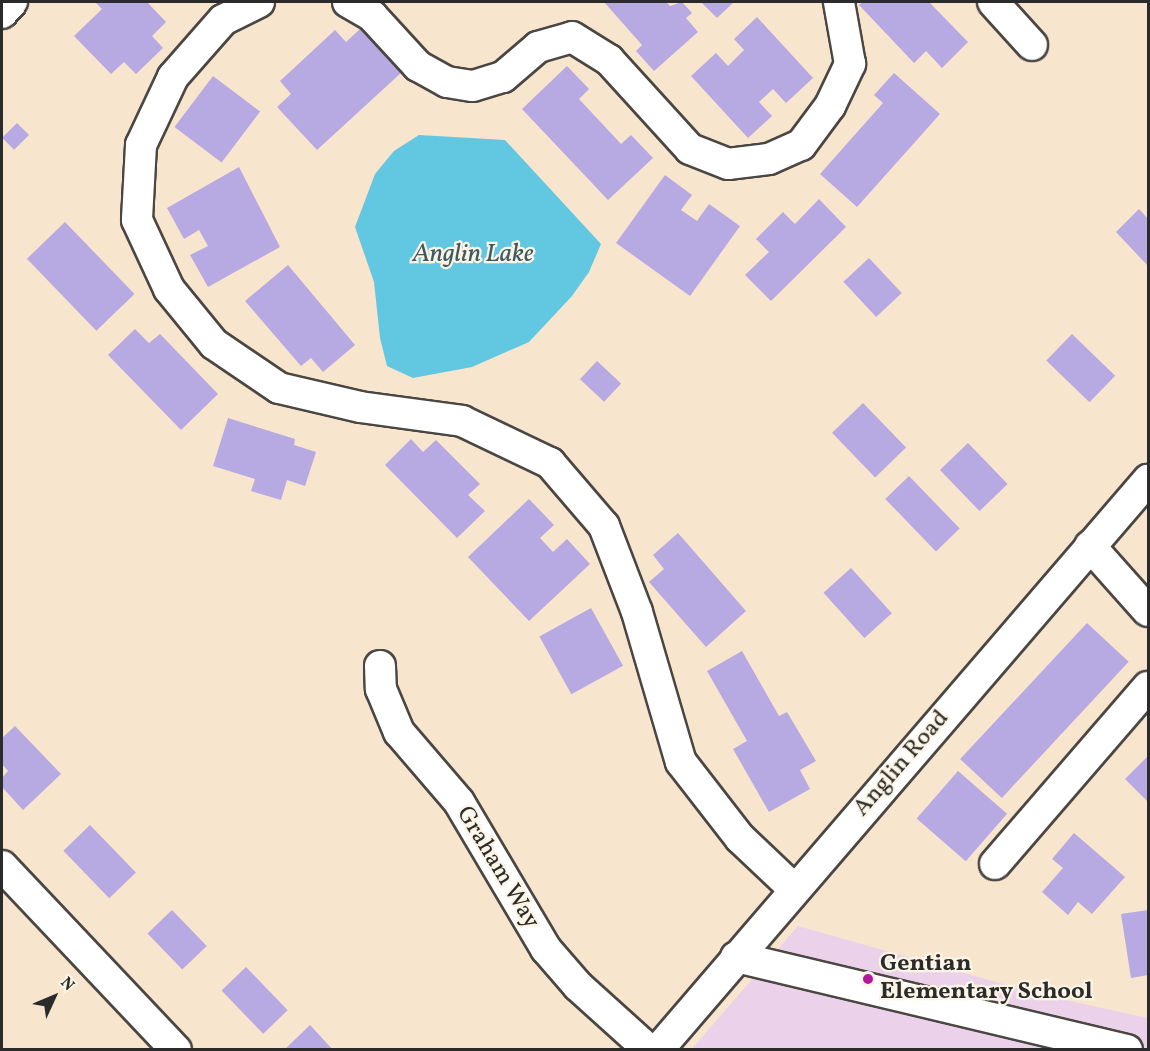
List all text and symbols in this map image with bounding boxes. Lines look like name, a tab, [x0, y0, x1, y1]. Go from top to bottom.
water label: Anglin Lake	[412, 239, 534, 271]
street label: Anglin Road	[848, 705, 956, 823]
street label: Graham Way	[449, 801, 545, 935]
place label: Gentian Elementary School	[880, 951, 1093, 1007]
north arrow	[24, 967, 84, 1027]
marker: Gentian Elementary School	[861, 972, 875, 986]
text: N	[55, 973, 79, 996]

